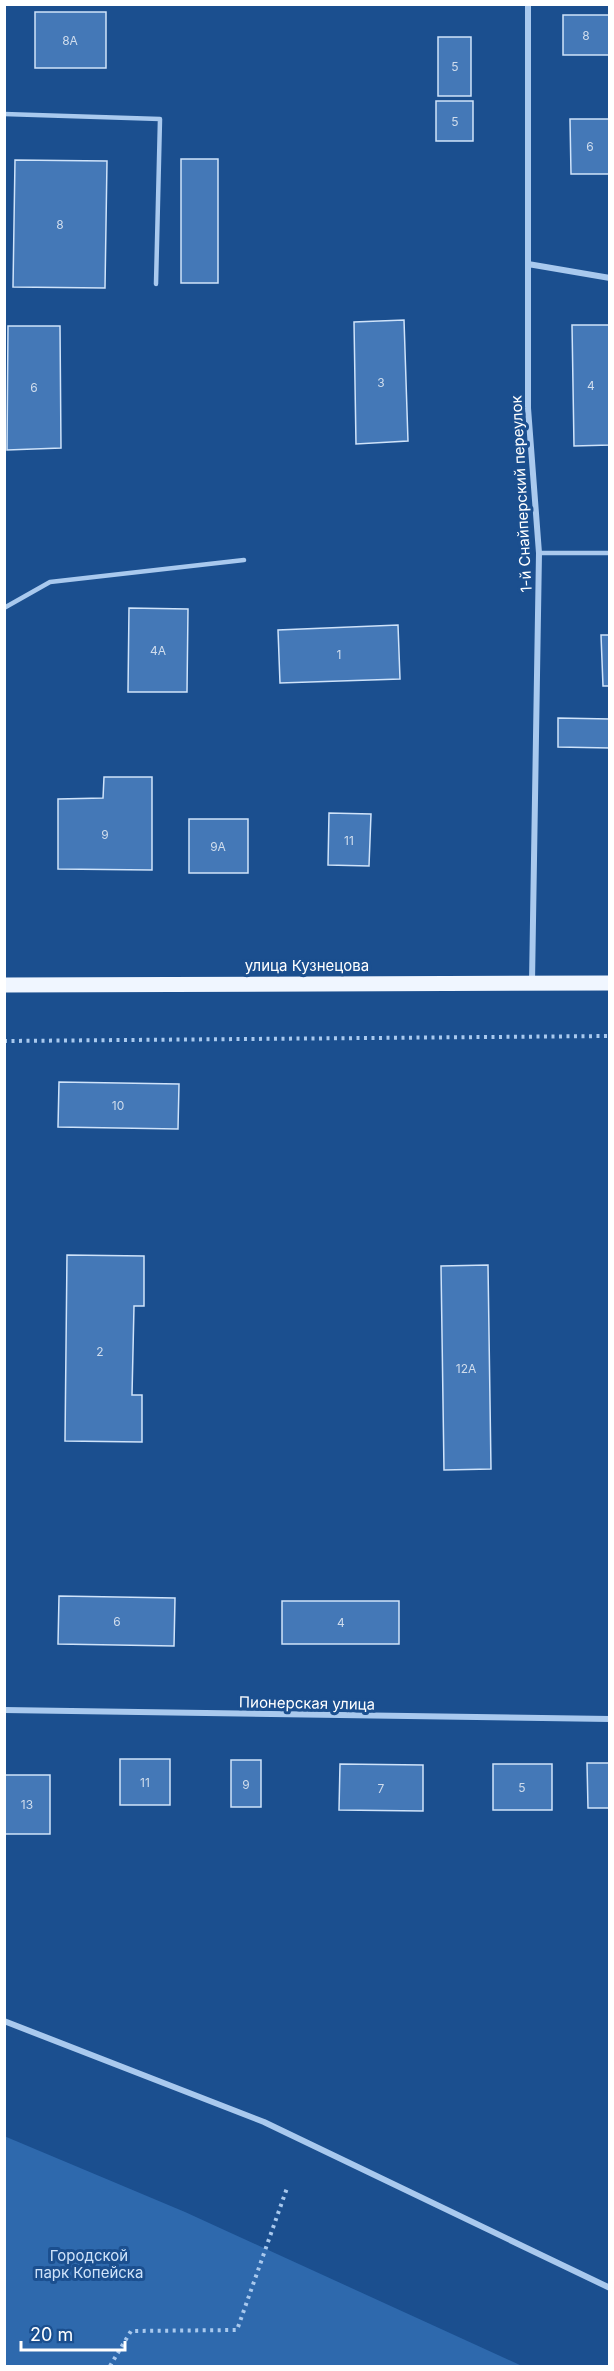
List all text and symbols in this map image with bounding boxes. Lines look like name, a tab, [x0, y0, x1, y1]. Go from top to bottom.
house number: 8	[582, 28, 590, 43]
house number: 8А	[62, 33, 78, 48]
house number: 5	[451, 59, 459, 74]
house number: 5	[451, 114, 459, 129]
house number: 6	[586, 139, 594, 154]
house number: 8	[56, 217, 64, 232]
house number: 3	[377, 375, 385, 390]
house number: 4	[587, 378, 595, 393]
house number: 6	[30, 380, 38, 395]
street label: 1-й Снайперский переулок	[506, 395, 536, 593]
house number: 4А	[150, 643, 166, 658]
house number: 1	[337, 647, 341, 662]
house number: 9	[101, 827, 109, 842]
house number: 11	[344, 833, 354, 848]
house number: 9А	[210, 839, 226, 854]
street label: улица Кузнецова	[245, 956, 369, 975]
house number: 10	[112, 1098, 124, 1113]
house number: 2	[96, 1344, 104, 1359]
house number: 12А	[456, 1361, 476, 1376]
house number: 6	[113, 1614, 121, 1629]
house number: 4	[337, 1615, 345, 1630]
street label: Пионерская улица	[239, 1692, 375, 1714]
house number: 11	[140, 1775, 150, 1790]
house number: 9	[242, 1777, 250, 1792]
house number: 5	[518, 1780, 526, 1795]
house number: 7	[378, 1781, 385, 1796]
house number: 13	[21, 1797, 33, 1812]
park label: Городской парк Копейска	[35, 2246, 143, 2282]
scale bar	[21, 2314, 124, 2352]
text: 20 m	[30, 2324, 73, 2345]

